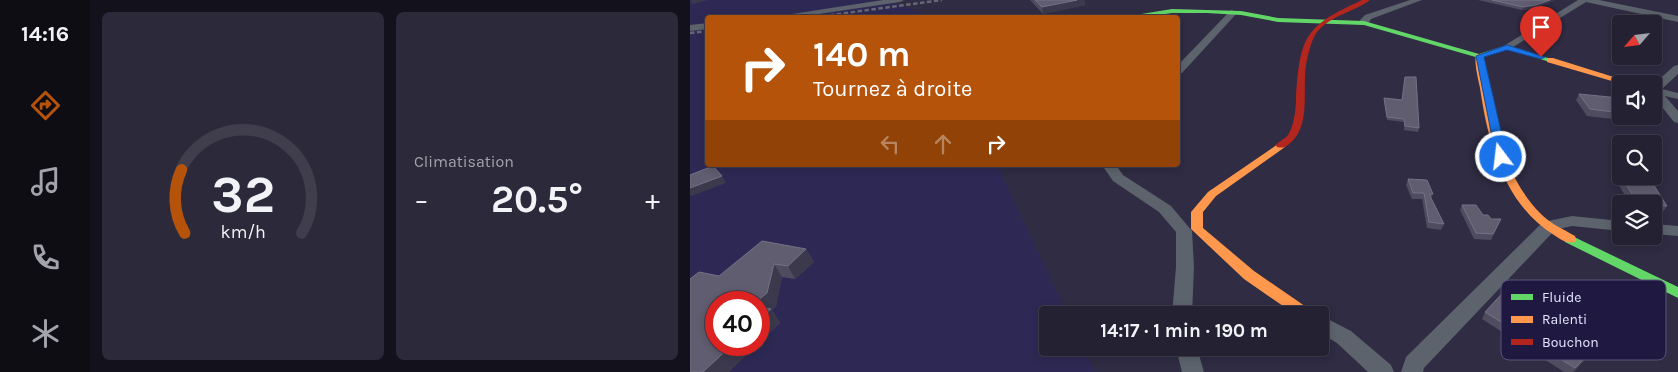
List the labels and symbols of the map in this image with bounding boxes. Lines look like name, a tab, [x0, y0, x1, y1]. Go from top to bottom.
pin	[1520, 6, 1562, 57]
north arrow	[1612, 15, 1662, 65]
position arrow	[1474, 130, 1526, 182]
legend	[1501, 280, 1666, 360]
text: Fluide	[1542, 289, 1581, 306]
speed limit sign: 40	[705, 291, 770, 356]
text: Ralenti	[1542, 311, 1587, 328]
text: Bouchon	[1542, 334, 1599, 351]

